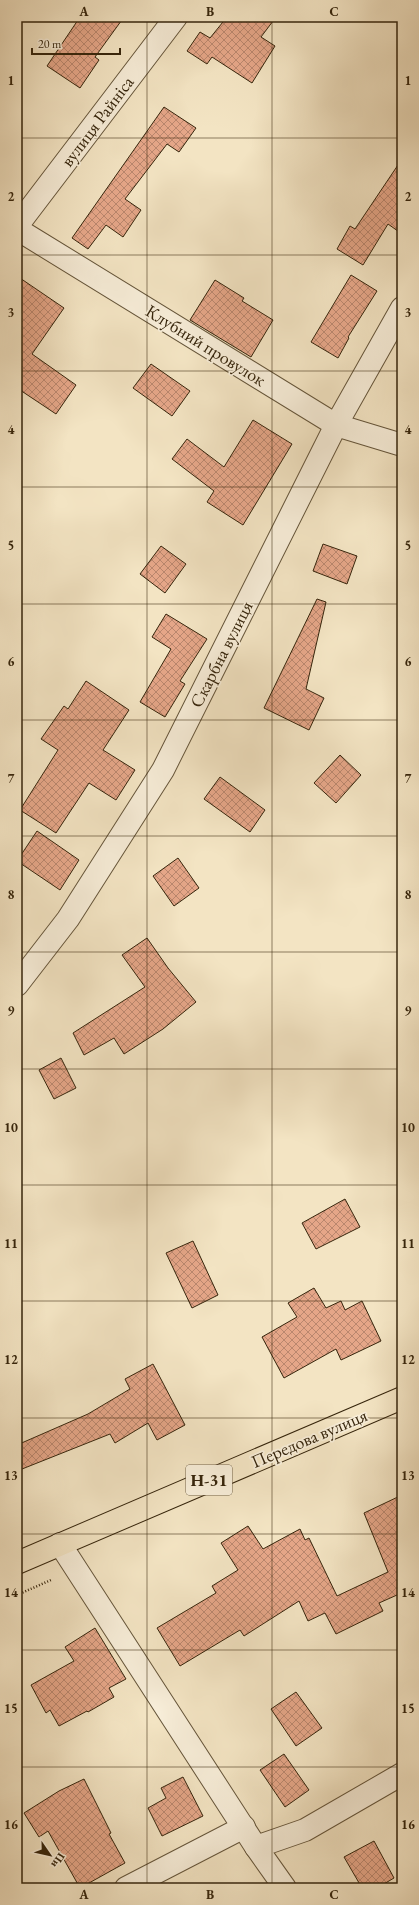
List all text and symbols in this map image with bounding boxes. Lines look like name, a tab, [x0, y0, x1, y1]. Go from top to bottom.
text: A	[78, 3, 89, 20]
text: B	[206, 3, 214, 20]
text: C	[329, 3, 339, 20]
scale bar	[32, 30, 120, 56]
text: 20 m	[38, 36, 62, 52]
street label: вулиця Райніса	[55, 70, 139, 171]
text: 1	[8, 72, 15, 89]
text: 1	[405, 72, 412, 89]
text: 2	[8, 188, 15, 205]
text: 2	[405, 188, 412, 205]
street label: Клубний провулок	[142, 299, 271, 391]
text: 3	[8, 304, 15, 321]
text: 3	[405, 304, 412, 321]
text: 4	[8, 421, 15, 438]
text: 4	[405, 421, 412, 438]
text: 5	[8, 537, 14, 554]
text: 5	[405, 537, 411, 554]
street label: Скарбна вулиця	[184, 597, 258, 711]
text: 6	[8, 653, 15, 670]
text: 6	[405, 653, 412, 670]
text: 7	[8, 770, 15, 787]
text: 7	[405, 770, 412, 787]
text: 8	[8, 886, 15, 903]
text: 8	[405, 886, 412, 903]
text: 9	[8, 1002, 15, 1019]
text: 9	[405, 1002, 412, 1019]
text: 10	[4, 1119, 18, 1136]
text: 10	[401, 1119, 415, 1136]
text: 11	[4, 1235, 18, 1252]
text: 11	[401, 1235, 415, 1252]
text: 12	[4, 1351, 18, 1368]
text: 12	[401, 1351, 415, 1368]
street label: Передова вулиця	[247, 1403, 371, 1473]
road number: Н-31	[186, 1465, 232, 1495]
text: 13	[4, 1467, 18, 1484]
text: 13	[401, 1467, 415, 1484]
text: 14	[4, 1584, 18, 1601]
text: 14	[401, 1584, 415, 1601]
text: 15	[4, 1700, 18, 1717]
text: 15	[401, 1700, 415, 1717]
text: 16	[4, 1816, 18, 1833]
text: 16	[401, 1816, 415, 1833]
north arrow	[30, 1835, 70, 1875]
text: Пн	[48, 1850, 68, 1871]
text: A	[78, 1886, 89, 1903]
text: B	[206, 1886, 214, 1903]
text: C	[329, 1886, 339, 1903]

